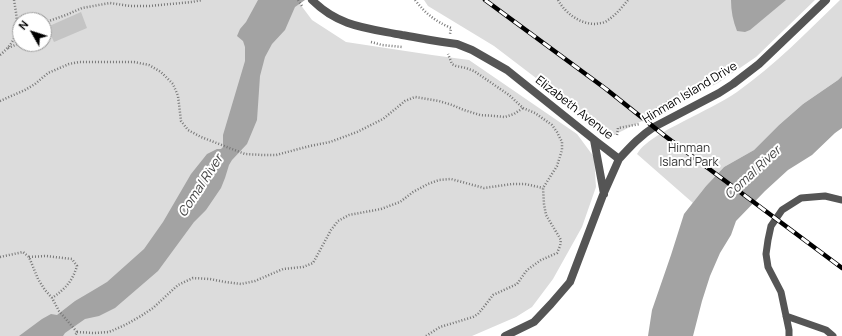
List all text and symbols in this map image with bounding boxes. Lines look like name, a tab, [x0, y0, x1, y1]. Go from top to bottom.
north arrow	[12, 12, 52, 52]
text: N	[15, 17, 31, 33]
street label: Hinman Island Drive	[640, 59, 740, 127]
street label: Elizabeth Avenue	[532, 73, 616, 143]
park label: Hinman Island Park	[659, 142, 719, 170]
water label: Comal River	[722, 143, 784, 203]
water label: Comal River	[175, 152, 227, 220]

